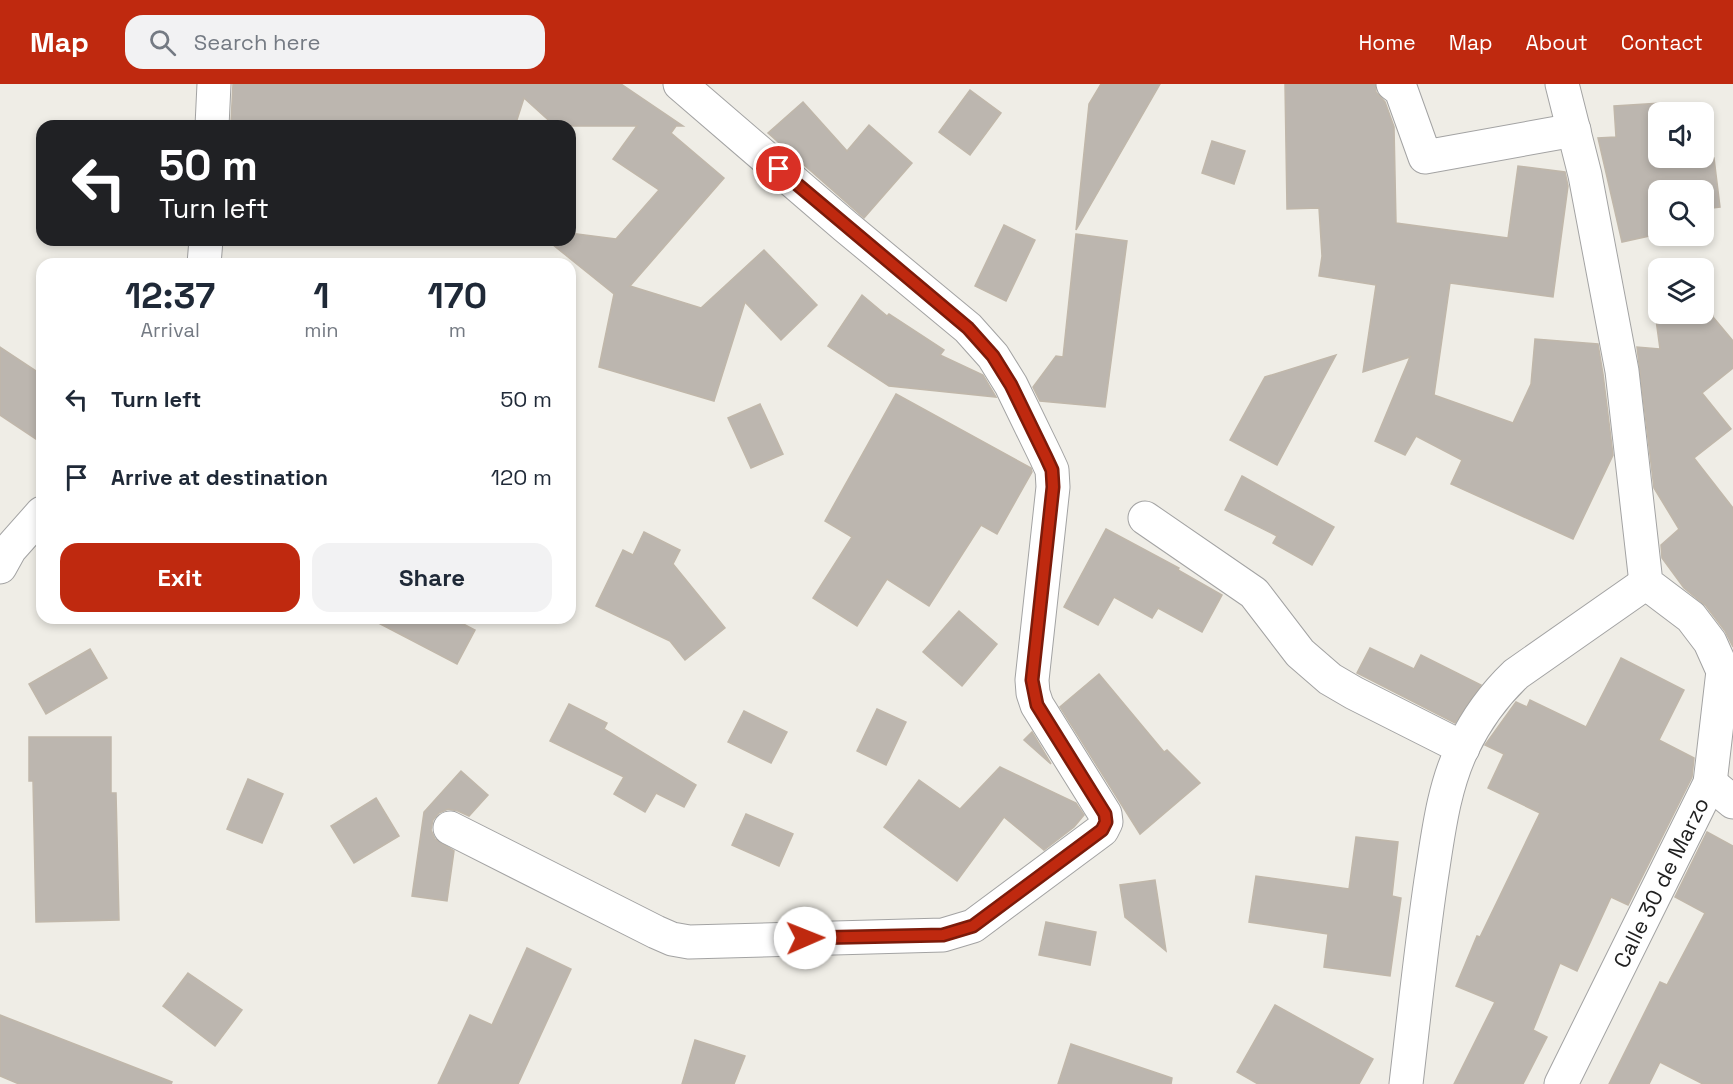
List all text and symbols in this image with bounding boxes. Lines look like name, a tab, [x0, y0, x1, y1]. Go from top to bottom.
search box	[125, 15, 545, 69]
text: Map	[30, 24, 89, 60]
icon: search	[146, 26, 179, 59]
text: Search here	[194, 28, 321, 56]
text: Home	[1358, 29, 1416, 56]
text: Map	[1449, 29, 1493, 56]
text: About	[1526, 29, 1588, 56]
text: Contact	[1621, 29, 1703, 56]
map controls	[1648, 102, 1714, 324]
button: sound	[1648, 102, 1714, 168]
text: 50 m	[159, 139, 258, 192]
pin	[753, 143, 804, 194]
icon: left	[60, 144, 138, 222]
icon: arrive	[762, 152, 795, 185]
button: search	[1648, 180, 1714, 246]
text: Turn left	[159, 191, 269, 226]
button: layers	[1648, 258, 1714, 324]
text: 12:37	[125, 273, 215, 319]
text: 1	[313, 273, 330, 319]
text: 170	[428, 273, 487, 319]
text: Arrival	[140, 317, 200, 343]
text: min	[304, 317, 339, 343]
text: m	[449, 317, 466, 343]
icon: left	[60, 383, 93, 416]
text: Turn left	[111, 385, 201, 413]
text: 50 m	[500, 385, 552, 413]
icon: arrive	[60, 461, 93, 494]
text: Arrive at destination	[111, 463, 328, 491]
text: 120 m	[491, 463, 552, 491]
button: Exit	[60, 543, 300, 612]
button: Share	[312, 543, 552, 612]
street label: Calle 30 de Marzo	[1607, 792, 1715, 972]
position arrow	[773, 906, 837, 970]

